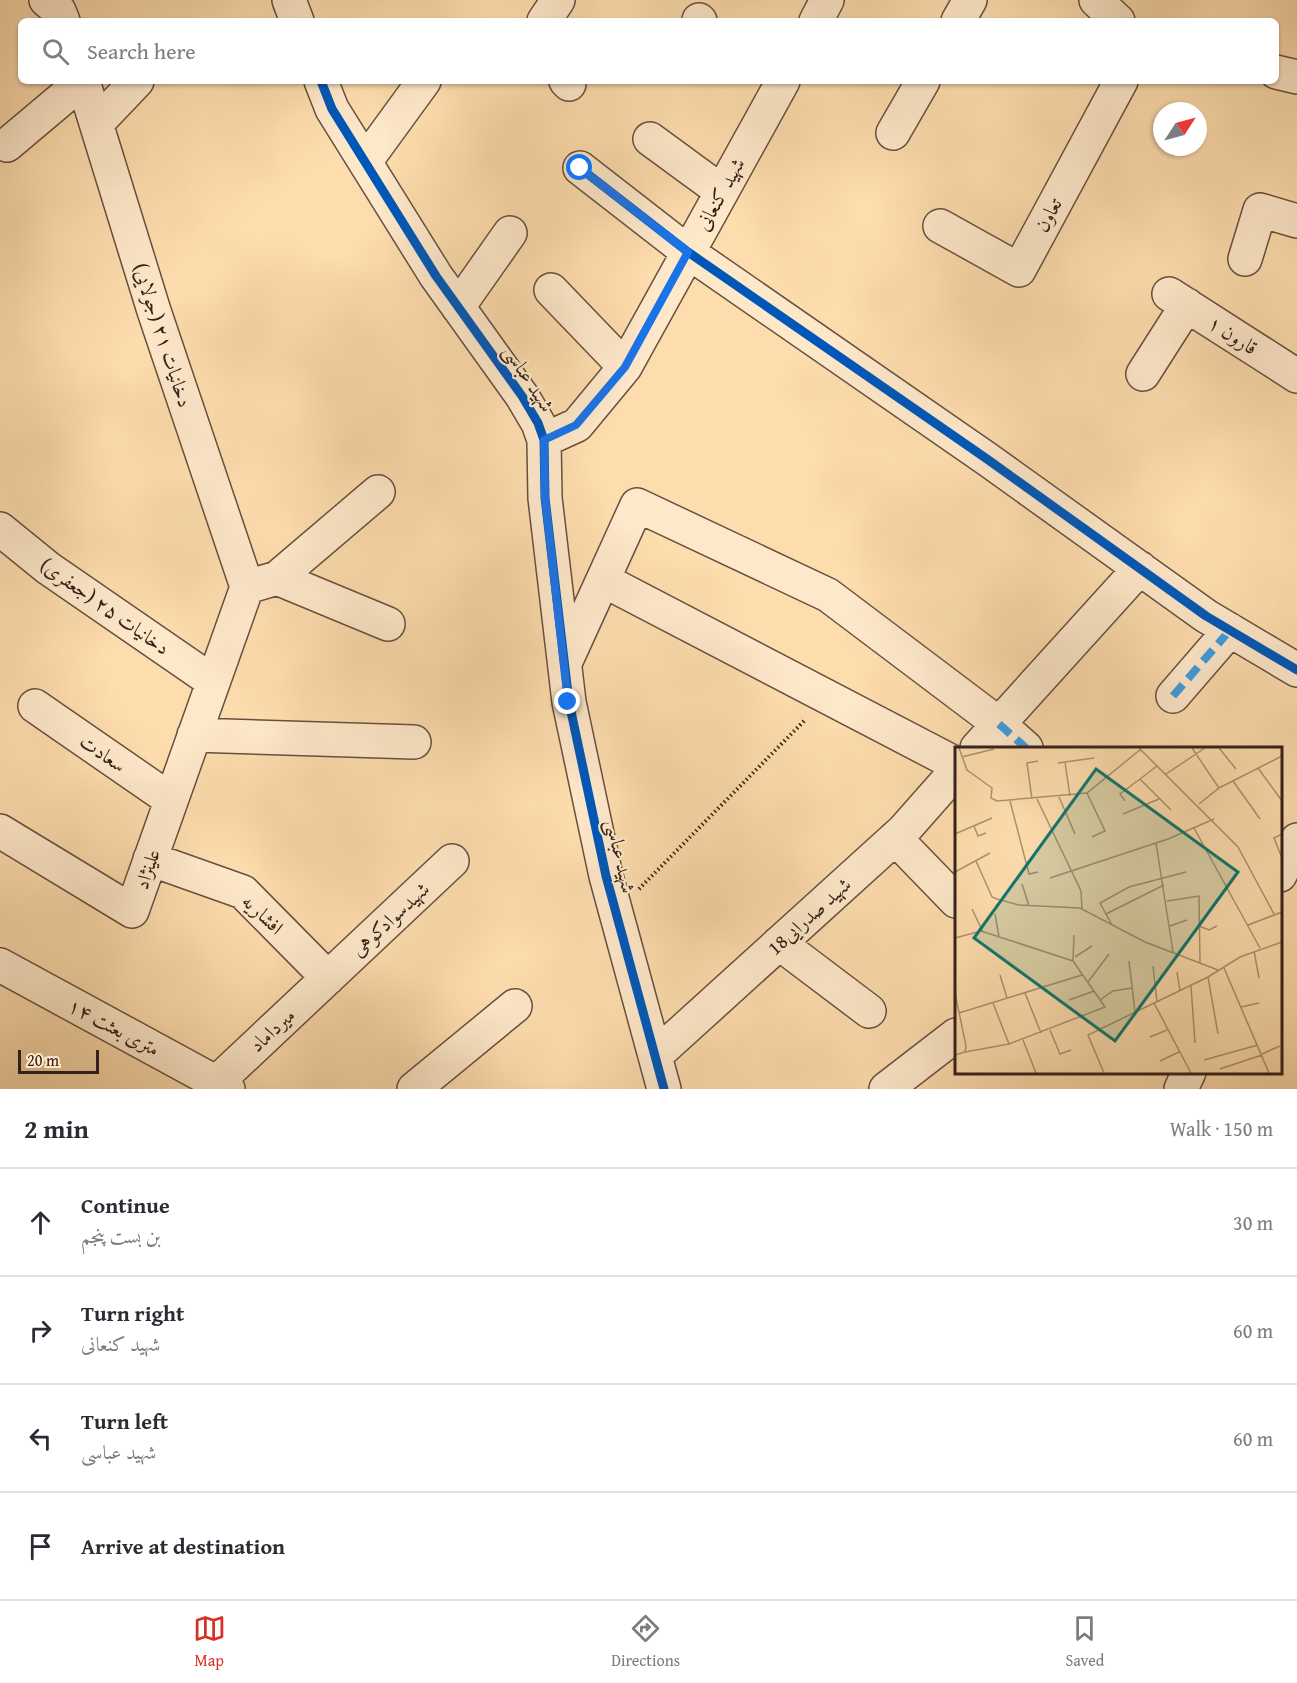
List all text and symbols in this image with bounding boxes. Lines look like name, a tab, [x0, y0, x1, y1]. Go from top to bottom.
search box	[18, 18, 1279, 84]
icon: search	[39, 35, 72, 68]
text: Search here	[87, 35, 196, 67]
north arrow	[1153, 102, 1207, 156]
street label: شهید کنعانی	[688, 152, 752, 236]
route start	[566, 154, 592, 180]
street label: تعاون	[1027, 192, 1069, 237]
street label: دخانیات ۲۱ (جولایی)	[126, 259, 200, 411]
street label: قارون ۱	[1203, 308, 1264, 361]
street label: شهید عباسی	[496, 338, 562, 418]
street label: دخانیات ۲۵ (جعفری)	[34, 550, 176, 661]
route end	[554, 688, 580, 714]
street label: سعادت	[74, 726, 132, 779]
inset map	[955, 747, 1282, 1074]
street label: شهید عباسی	[598, 816, 644, 896]
street label: علینژاد	[126, 845, 167, 893]
street label: شهید صدرایی18	[760, 870, 857, 961]
street label: شهیدسوادکوهی	[344, 874, 436, 963]
street label: افشاریه	[236, 887, 291, 941]
street label: ۱۴ متری بعثت	[63, 990, 165, 1063]
street label: میرداماد	[242, 1001, 301, 1058]
scale bar	[18, 1047, 99, 1074]
text: 20 m	[27, 1048, 59, 1072]
text: 2 min	[24, 1109, 89, 1148]
text: Walk · 150 m	[1170, 1114, 1273, 1143]
text: Continue	[81, 1189, 170, 1221]
icon: ahead	[24, 1206, 57, 1239]
text: 30 m	[1233, 1208, 1273, 1237]
text: بن بست پنجم	[81, 1221, 161, 1250]
text: Turn right	[81, 1297, 184, 1329]
icon: right	[24, 1314, 57, 1347]
text: 60 m	[1233, 1316, 1273, 1345]
text: شهید کنعانی	[81, 1329, 160, 1358]
text: Turn left	[81, 1405, 168, 1437]
icon: left	[24, 1422, 57, 1455]
text: 60 m	[1233, 1424, 1273, 1453]
text: شهید عباسی	[81, 1437, 156, 1466]
icon: arrive	[24, 1530, 57, 1563]
text: Arrive at destination	[81, 1530, 285, 1562]
tab: Map	[193, 1612, 226, 1672]
tab: Directions	[611, 1612, 680, 1672]
tab: Saved	[1065, 1612, 1104, 1672]

